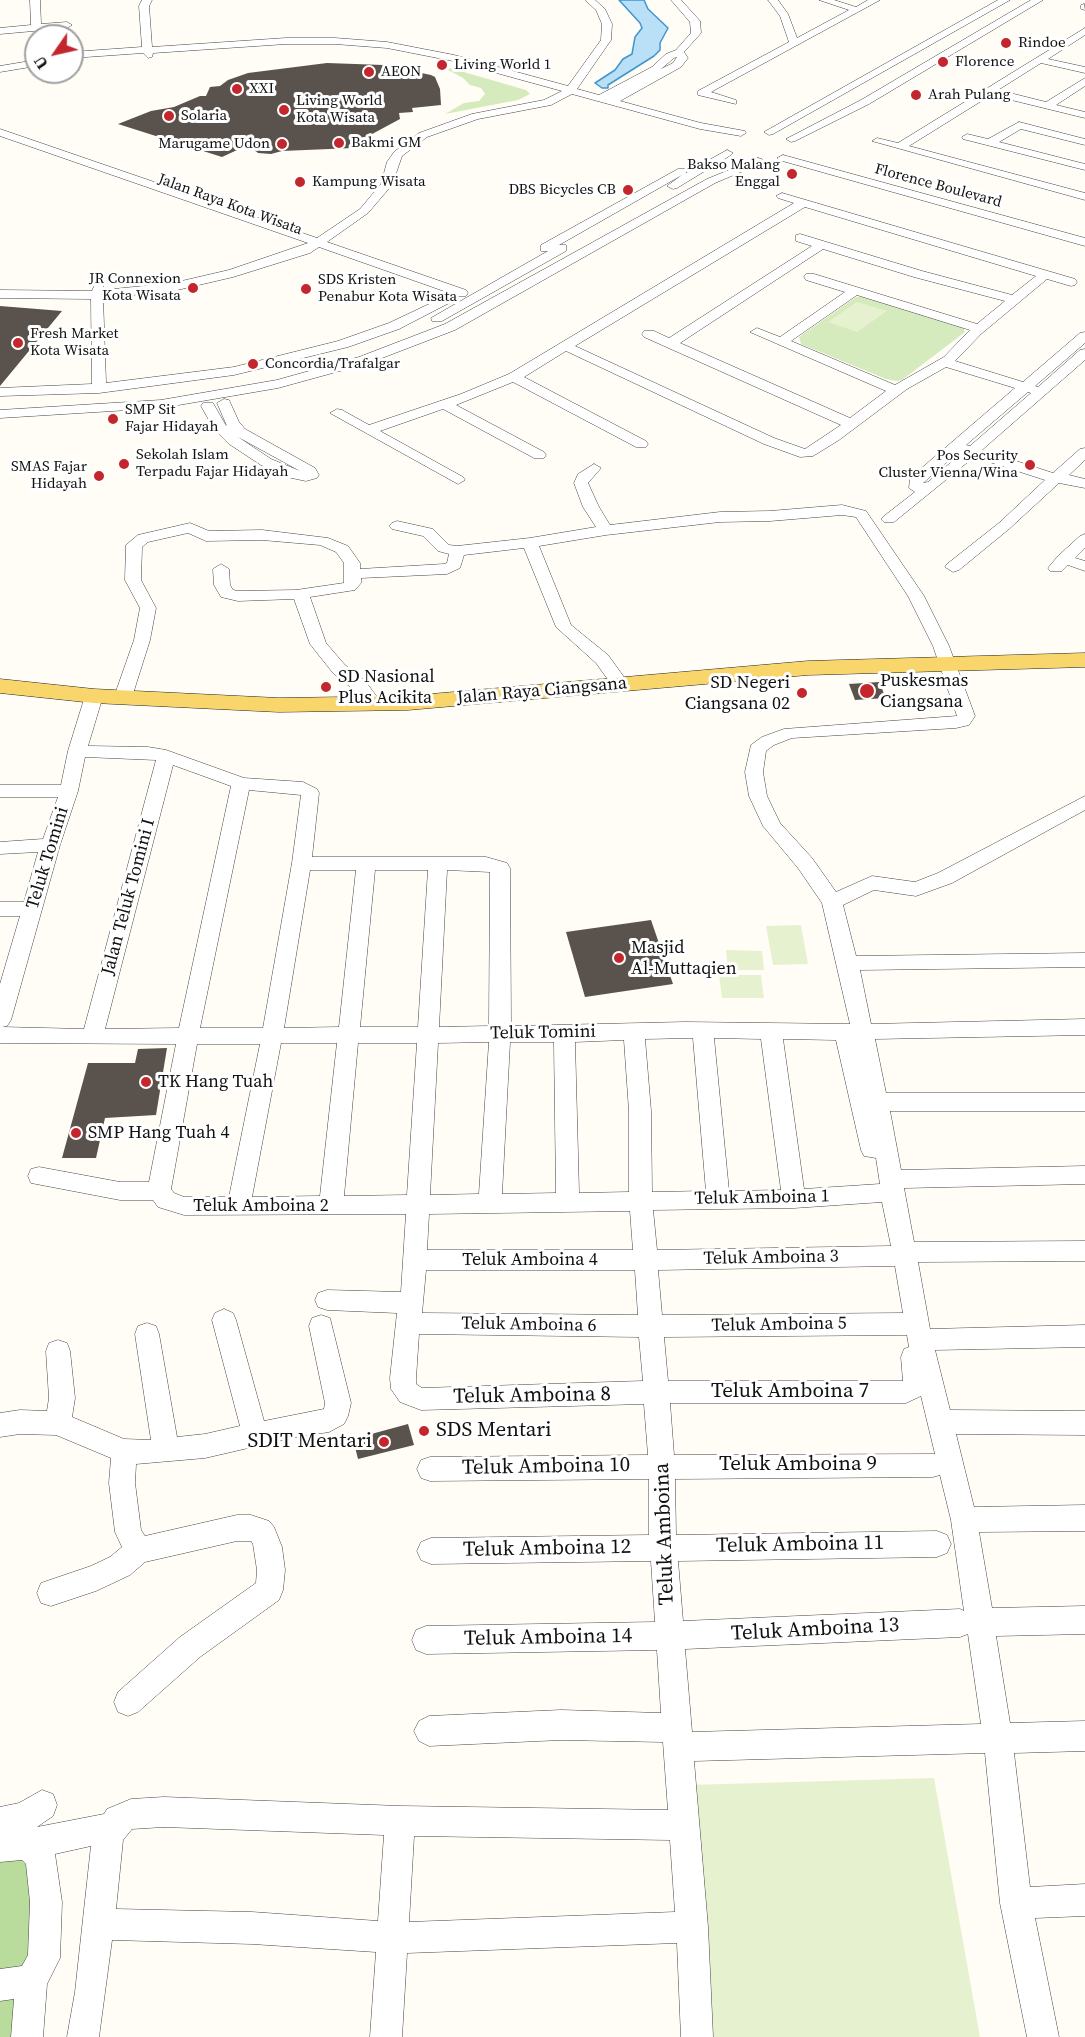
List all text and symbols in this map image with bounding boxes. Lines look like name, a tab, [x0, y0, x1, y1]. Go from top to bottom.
north arrow	[24, 24, 84, 84]
place label: Rindoe	[1018, 34, 1066, 52]
marker: Rindoe	[999, 36, 1013, 50]
text: U	[28, 52, 53, 74]
place label: Florence	[955, 53, 1014, 71]
marker: Florence	[936, 55, 950, 69]
place label: Living World 1	[454, 56, 551, 74]
marker: Living World 1	[435, 58, 449, 72]
place label: AEON	[381, 63, 421, 81]
marker: AEON	[362, 65, 376, 79]
place label: XXI	[249, 80, 274, 98]
marker: XXI	[230, 82, 244, 96]
place label: Arah Pulang	[928, 86, 1011, 104]
marker: Arah Pulang	[909, 88, 923, 102]
place label: Living World Kota Wisata	[296, 92, 382, 127]
marker: Living World Kota Wisata	[277, 103, 291, 117]
place label: Solaria	[181, 107, 227, 125]
marker: Solaria	[162, 109, 176, 123]
place label: Bakmi GM	[351, 134, 422, 152]
place label: Marugame Udon	[158, 135, 270, 153]
marker: Bakmi GM	[332, 136, 346, 150]
marker: Marugame Udon	[275, 137, 289, 151]
place label: Bakso Malang Enggal	[687, 156, 780, 191]
street label: Florence Boulevard	[873, 160, 1003, 212]
marker: Bakso Malang Enggal	[785, 167, 799, 181]
street label: Jalan Raya Kota Wisata	[155, 171, 305, 239]
place label: Kampung Wisata	[312, 173, 426, 191]
marker: Kampung Wisata	[293, 175, 307, 189]
place label: DBS Bicycles CB	[508, 181, 616, 199]
marker: DBS Bicycles CB	[621, 183, 635, 197]
place label: JR Connexion Kota Wisata	[89, 270, 181, 305]
place label: SDS Kristen Penabur Kota Wisata	[318, 271, 457, 306]
marker: JR Connexion Kota Wisata	[186, 281, 200, 295]
marker: SDS Kristen Penabur Kota Wisata	[299, 282, 313, 296]
place label: Fresh Market Kota Wisata	[30, 325, 118, 360]
marker: Fresh Market Kota Wisata	[11, 336, 25, 350]
place label: Concordia/Trafalgar	[265, 355, 400, 373]
marker: Concordia/Trafalgar	[246, 357, 260, 371]
place label: SMP Sit Fajar Hidayah	[125, 401, 218, 436]
marker: SMP Sit Fajar Hidayah	[106, 412, 120, 426]
place label: Sekolah Islam Terpadu Fajar Hidayah	[136, 446, 288, 481]
place label: Pos Security Cluster Vienna/Wina	[879, 447, 1018, 482]
marker: Sekolah Islam Terpadu Fajar Hidayah	[117, 457, 131, 471]
place label: SMAS Fajar Hidayah	[11, 458, 87, 493]
marker: Pos Security Cluster Vienna/Wina	[1023, 458, 1037, 472]
marker: SMAS Fajar Hidayah	[92, 469, 106, 483]
place label: SD Nasional Plus Acikita	[338, 666, 435, 708]
place label: Puskesmas Ciangsana	[880, 670, 968, 712]
place label: SD Negeri Ciangsana 02	[685, 672, 790, 714]
street label: Jalan Raya Ciangsana	[456, 673, 628, 709]
marker: SD Nasional Plus Acikita	[319, 680, 333, 694]
marker: Puskesmas Ciangsana	[858, 682, 876, 700]
marker: SD Negeri Ciangsana 02	[795, 686, 809, 700]
street label: Teluk Tomini	[22, 804, 74, 912]
street label: Jalan Teluk Tomini I	[98, 816, 160, 978]
place label: Masjid Al-Muttaqien	[631, 937, 737, 980]
marker: Masjid Al-Muttaqien	[612, 951, 626, 965]
street label: Teluk Tomini	[490, 1021, 596, 1045]
place label: TK Hang Tuah	[158, 1071, 273, 1093]
marker: TK Hang Tuah	[139, 1075, 153, 1089]
place label: SMP Hang Tuah 4	[88, 1122, 230, 1144]
marker: SMP Hang Tuah 4	[69, 1126, 83, 1140]
street label: Teluk Amboina 1	[694, 1186, 830, 1210]
street label: Teluk Amboina 2	[193, 1195, 329, 1217]
street label: Teluk Amboina 3	[703, 1246, 839, 1270]
street label: Teluk Amboina 4	[462, 1249, 598, 1271]
street label: Teluk Amboina 6	[461, 1313, 597, 1337]
street label: Teluk Amboina 5	[711, 1313, 847, 1337]
street label: Teluk Amboina 7	[711, 1379, 869, 1405]
street label: Teluk Amboina 8	[453, 1382, 611, 1410]
place label: SDS Mentari	[436, 1418, 551, 1444]
marker: SDS Mentari	[417, 1424, 431, 1438]
place label: SDIT Mentari	[247, 1429, 372, 1455]
marker: SDIT Mentari	[377, 1435, 391, 1449]
street label: Teluk Amboina 9	[719, 1452, 877, 1478]
street label: Teluk Amboina 10	[462, 1453, 630, 1481]
street label: Teluk Amboina	[650, 1462, 680, 1606]
street label: Teluk Amboina 11	[716, 1531, 884, 1559]
street label: Teluk Amboina 12	[463, 1535, 631, 1563]
street label: Teluk Amboina 13	[730, 1613, 900, 1647]
street label: Teluk Amboina 14	[464, 1624, 632, 1652]

